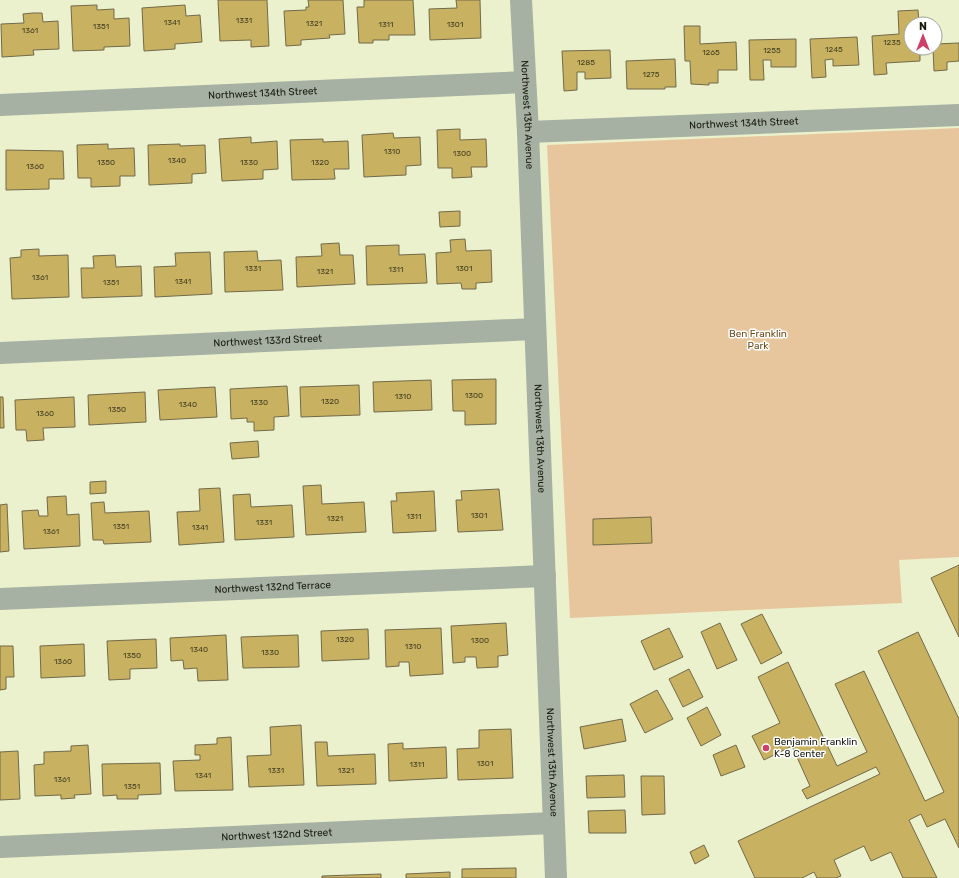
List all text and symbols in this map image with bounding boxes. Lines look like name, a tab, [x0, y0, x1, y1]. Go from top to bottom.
house number: 1331	[236, 16, 252, 25]
north arrow	[903, 16, 943, 56]
house number: 1341	[164, 18, 180, 27]
house number: 1321	[306, 19, 322, 28]
house number: 1311	[379, 20, 393, 29]
house number: 1301	[447, 20, 463, 29]
text: N	[919, 20, 927, 33]
house number: 1351	[93, 22, 109, 31]
house number: 1361	[22, 26, 38, 35]
house number: 1235	[883, 38, 901, 47]
house number: 1245	[825, 45, 843, 54]
house number: 1255	[763, 46, 781, 55]
house number: 1265	[702, 48, 720, 57]
house number: 1285	[577, 58, 595, 67]
street label: Northwest 13th Avenue	[518, 60, 535, 170]
house number: 1275	[643, 70, 660, 79]
street label: Northwest 134th Street	[208, 85, 318, 102]
street label: Northwest 134th Street	[689, 115, 799, 132]
house number: 1310	[384, 147, 400, 156]
house number: 1300	[453, 149, 471, 158]
house number: 1340	[168, 156, 186, 165]
house number: 1350	[97, 158, 115, 167]
house number: 1330	[240, 158, 258, 167]
house number: 1320	[311, 158, 329, 167]
house number: 1360	[26, 162, 44, 171]
house number: 1331	[245, 264, 261, 273]
house number: 1301	[456, 264, 472, 273]
house number: 1311	[389, 265, 403, 274]
house number: 1321	[317, 267, 333, 276]
house number: 1361	[32, 273, 48, 282]
house number: 1341	[175, 277, 191, 286]
house number: 1351	[103, 278, 119, 287]
park label: Ben Franklin Park	[729, 328, 787, 352]
street label: Northwest 133rd Street	[213, 333, 322, 349]
street label: Northwest 13th Avenue	[531, 384, 548, 494]
house number: 1300	[465, 391, 483, 400]
house number: 1310	[395, 392, 411, 401]
house number: 1320	[321, 397, 339, 406]
house number: 1330	[250, 398, 268, 407]
house number: 1340	[179, 400, 197, 409]
house number: 1350	[108, 405, 126, 414]
house number: 1360	[36, 409, 54, 418]
house number: 1301	[471, 511, 487, 520]
house number: 1311	[407, 512, 421, 521]
house number: 1321	[327, 514, 343, 523]
house number: 1331	[256, 518, 272, 527]
house number: 1351	[113, 522, 129, 531]
house number: 1341	[192, 523, 208, 532]
house number: 1361	[43, 527, 59, 536]
street label: Northwest 132nd Terrace	[214, 579, 332, 596]
house number: 1320	[336, 635, 354, 644]
house number: 1300	[471, 636, 489, 645]
house number: 1310	[405, 642, 421, 651]
house number: 1340	[190, 645, 208, 654]
house number: 1330	[261, 648, 279, 657]
house number: 1350	[123, 651, 141, 660]
house number: 1360	[54, 657, 72, 666]
street label: Northwest 13th Avenue	[544, 708, 560, 817]
place label: Benjamin Franklin K-8 Center	[774, 736, 857, 760]
marker: Benjamin Franklin K-8 Center	[761, 743, 771, 753]
house number: 1301	[477, 759, 493, 768]
house number: 1311	[410, 760, 424, 769]
house number: 1331	[268, 766, 284, 775]
house number: 1321	[338, 766, 354, 775]
house number: 1341	[195, 771, 211, 780]
house number: 1361	[54, 775, 70, 784]
house number: 1351	[124, 782, 140, 791]
street label: Northwest 132nd Street	[221, 827, 333, 843]

